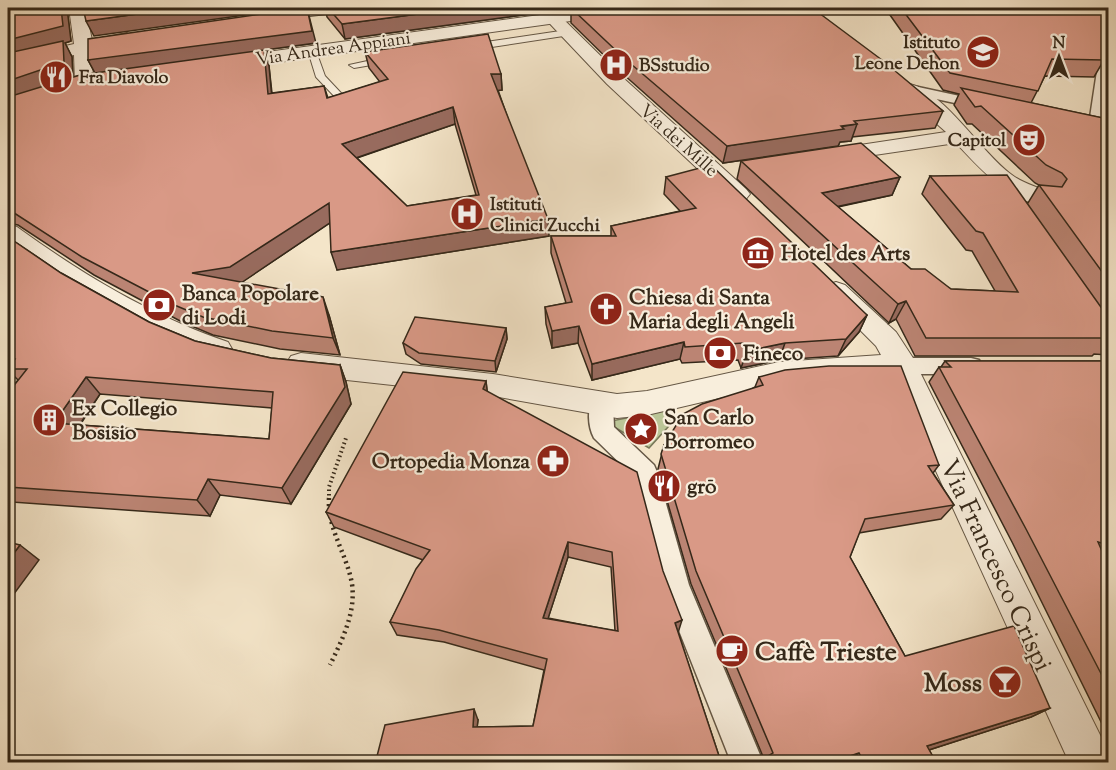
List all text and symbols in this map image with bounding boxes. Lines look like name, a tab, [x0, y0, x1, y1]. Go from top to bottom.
street label: Via Andrea Appiani	[254, 26, 413, 74]
north arrow	[1029, 27, 1089, 87]
place label: Istituto Leone Dehon	[855, 31, 960, 78]
text: N	[1053, 33, 1066, 56]
school or university icon: Istituto Leone Dehon	[965, 34, 1001, 70]
hospital icon: BSstudio	[598, 47, 634, 83]
place label: BSstudio	[639, 54, 710, 80]
restaurant icon: Fra Diavolo	[38, 59, 74, 95]
place label: Fra Diavolo	[79, 66, 168, 92]
street label: Via dei Mille	[633, 99, 723, 184]
theatre icon: Capitol	[1011, 122, 1047, 158]
place label: Capitol	[948, 129, 1007, 155]
place label: Istituti Clinici Zucchi	[490, 193, 601, 240]
hospital icon: Istituti Clinici Zucchi	[449, 196, 485, 232]
museum icon: Hotel des Arts	[740, 235, 776, 271]
place label: Hotel des Arts	[781, 240, 910, 270]
place label: Banca Popolare di Lodi	[182, 280, 319, 334]
place label: Chiesa di Santa Maria degli Angeli	[629, 284, 795, 338]
bank icon: Banca Popolare di Lodi	[141, 287, 177, 323]
church icon: Chiesa di Santa Maria degli Angeli	[588, 291, 624, 327]
bank icon: Fineco	[702, 335, 738, 371]
place label: Fineco	[743, 340, 804, 370]
place label: Ex Collegio Bosisio	[72, 395, 178, 449]
building icon: Ex Collegio Bosisio	[31, 402, 67, 438]
place label: San Carlo Borromeo	[664, 404, 755, 458]
place icon: San Carlo Borromeo	[623, 411, 659, 447]
pharmacy icon: Ortopedia Monza	[535, 443, 571, 479]
place label: Ortopedia Monza	[372, 448, 530, 478]
street label: Via Francesco Crispi	[929, 454, 1060, 678]
restaurant icon: grō	[646, 468, 682, 504]
place label: grō	[687, 473, 717, 503]
cafe icon: Caffè Trieste	[714, 633, 750, 669]
place label: Caffè Trieste	[755, 635, 897, 672]
bar icon: Moss	[987, 664, 1023, 700]
place label: Moss	[924, 666, 982, 703]

